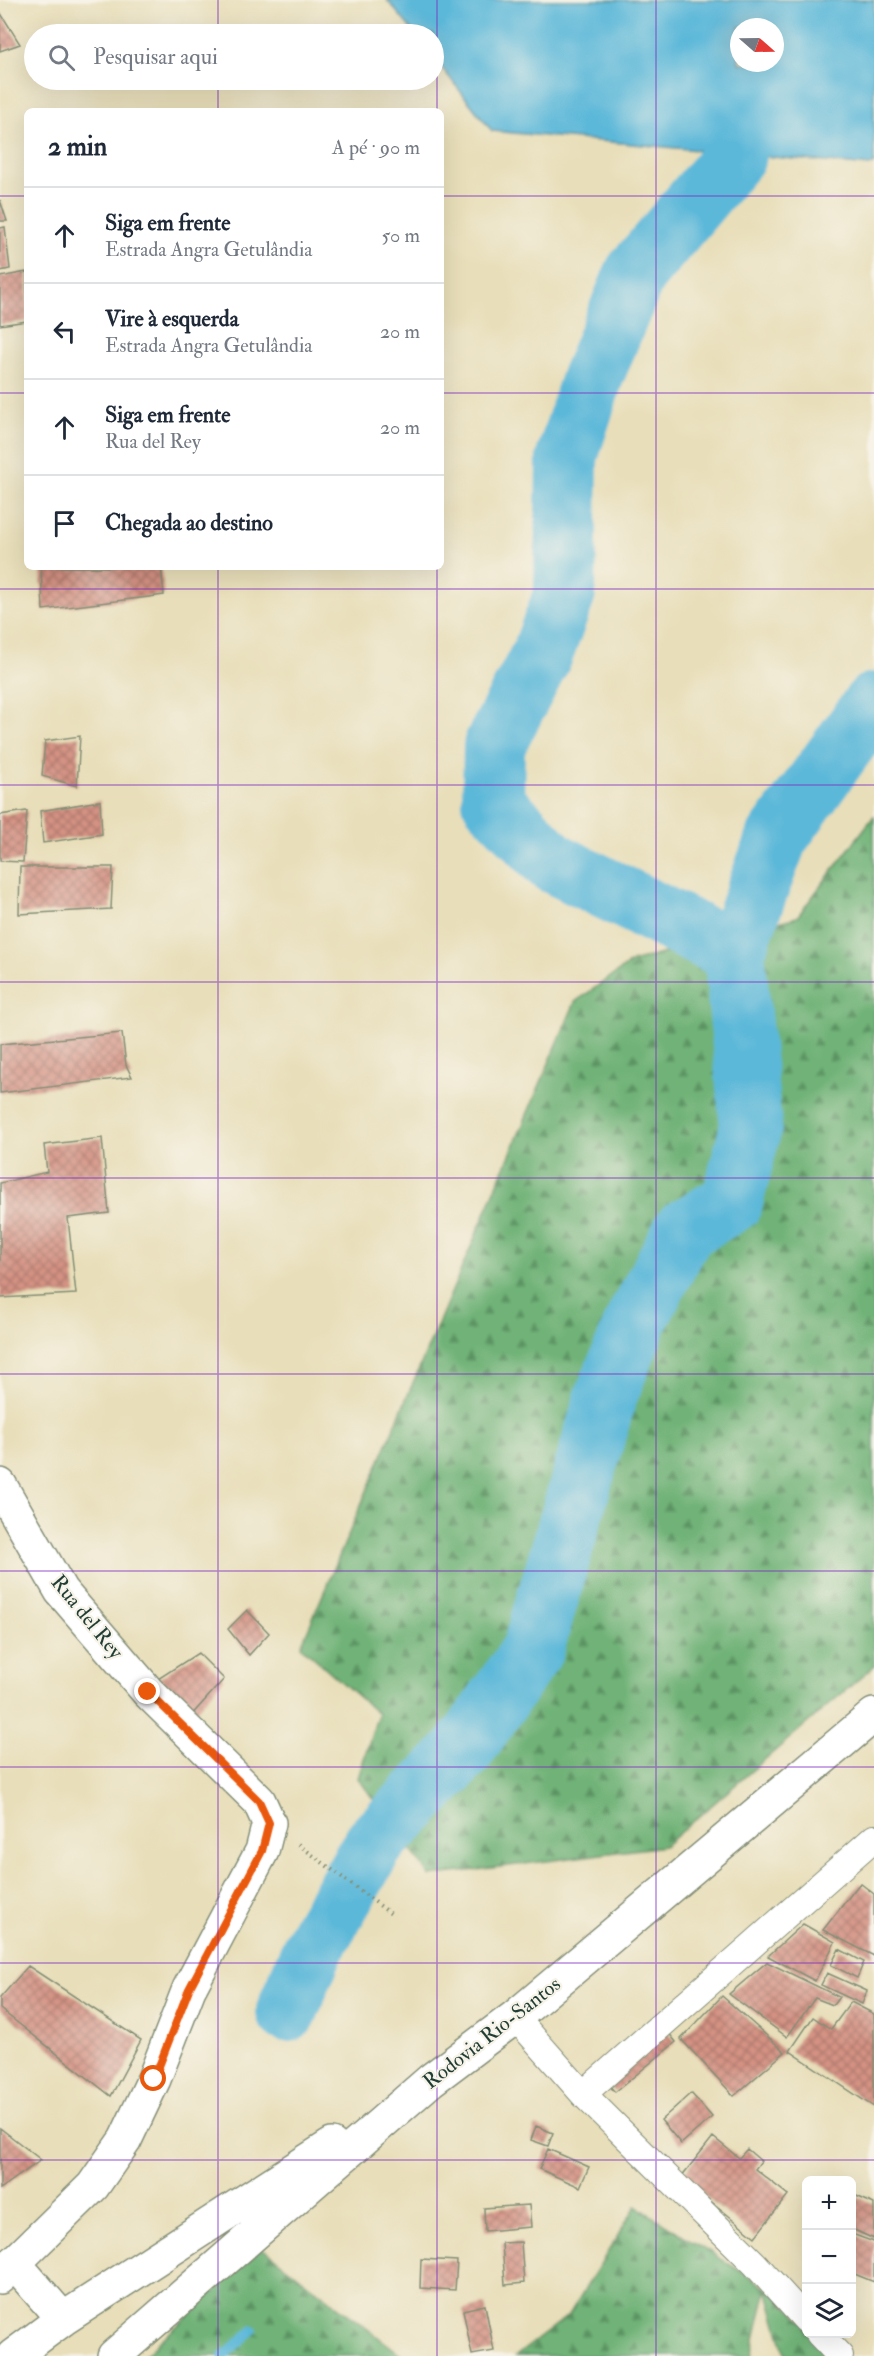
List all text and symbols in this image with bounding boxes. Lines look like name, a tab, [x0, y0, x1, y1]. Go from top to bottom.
north arrow	[730, 18, 784, 72]
search box	[24, 24, 444, 90]
icon: search	[45, 41, 78, 74]
text: Pesquisar aqui	[93, 43, 218, 71]
text: 2 min	[48, 131, 107, 163]
text: A pé · 90 m	[332, 135, 420, 160]
text: Siga em frente	[105, 209, 230, 237]
icon: ahead	[48, 219, 81, 252]
text: 50 m	[381, 223, 420, 248]
text: Estrada Angra Getulândia	[105, 237, 312, 262]
text: Vire à esquerda	[105, 305, 239, 333]
icon: left	[48, 315, 81, 348]
text: 20 m	[380, 319, 420, 344]
text: Estrada Angra Getulândia	[105, 333, 312, 358]
text: Siga em frente	[105, 401, 230, 429]
icon: ahead	[48, 411, 81, 444]
text: 20 m	[380, 415, 420, 440]
text: Rua del Rey	[105, 429, 201, 454]
icon: arrive	[48, 507, 81, 540]
text: Chegada ao destino	[105, 509, 273, 537]
street label: Rua del Rey	[45, 1569, 130, 1665]
route end	[134, 1678, 160, 1704]
street label: Rodovia Rio-Santos	[418, 1971, 566, 2095]
route start	[140, 2065, 166, 2091]
map controls	[802, 2176, 856, 2338]
button: +	[802, 2176, 856, 2230]
button: −	[802, 2230, 856, 2284]
button: layers	[802, 2284, 856, 2338]

